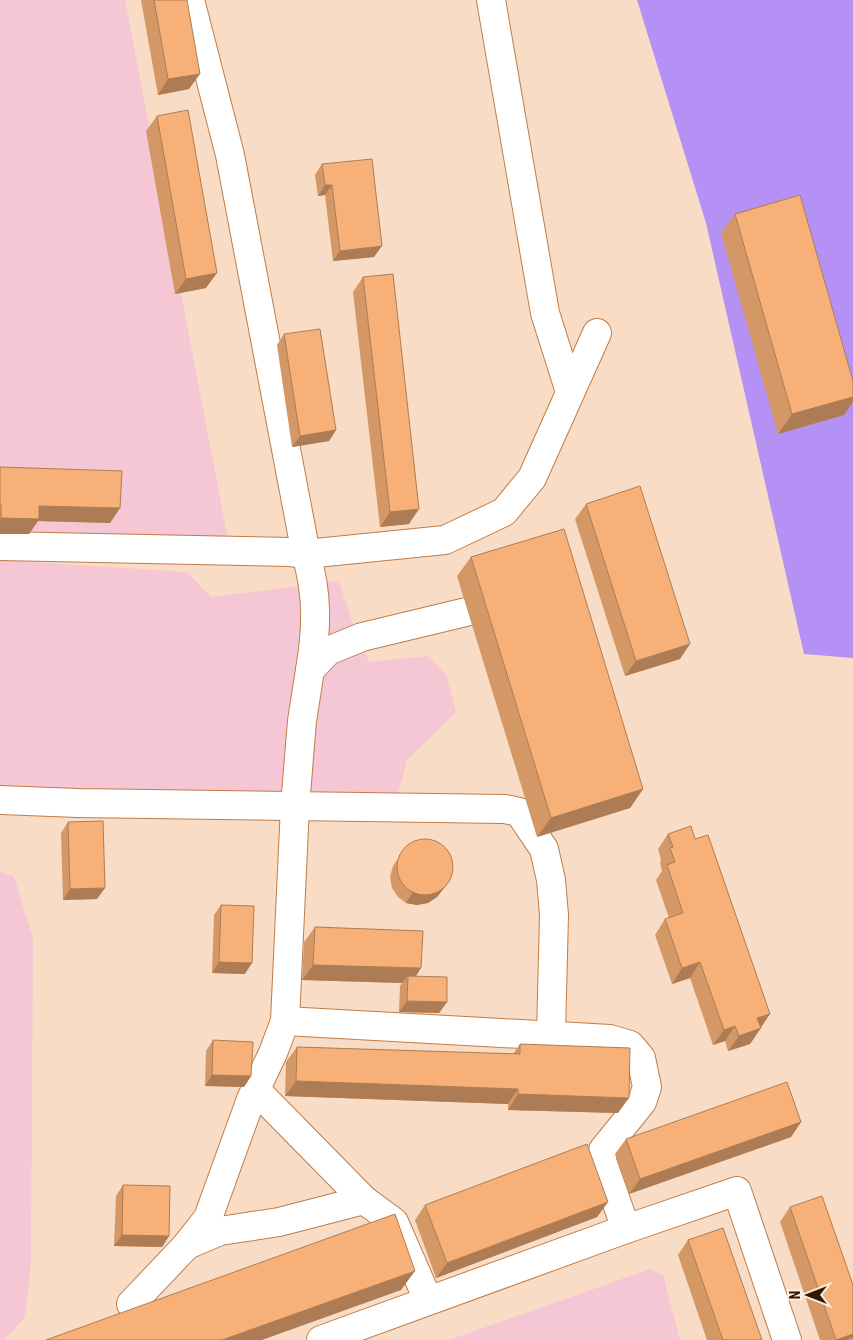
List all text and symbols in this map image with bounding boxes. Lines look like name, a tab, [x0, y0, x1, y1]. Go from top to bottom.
north arrow	[783, 1270, 833, 1320]
text: N	[787, 1291, 803, 1299]

